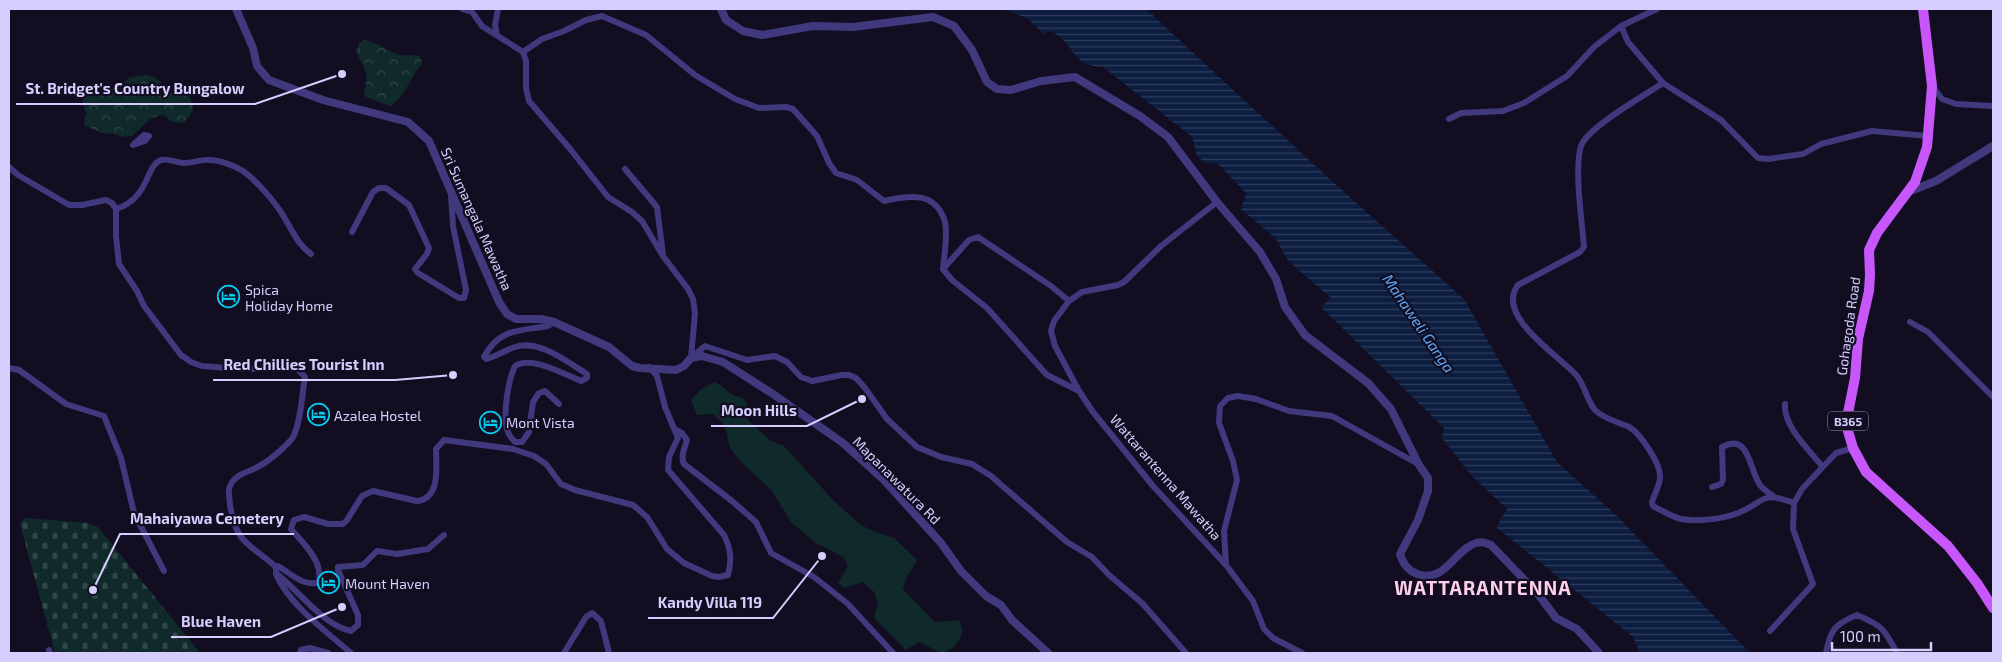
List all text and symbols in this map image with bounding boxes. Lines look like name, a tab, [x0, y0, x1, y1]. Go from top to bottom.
callout: St. Bridget's Country Bungalow	[16, 74, 255, 104]
text: St. Bridget's Country Bungalow	[25, 79, 245, 98]
street label: Sri Sumangala Mawatha	[438, 145, 516, 293]
water label: Mahaweli Ganga	[1379, 270, 1459, 376]
street label: Gohagoda Road	[1833, 276, 1863, 376]
place label: Spica Holiday Home	[245, 281, 333, 314]
hotel icon: Spica Holiday Home	[217, 285, 241, 309]
callout: Red Chillies Tourist Inn	[213, 350, 395, 380]
text: Red Chillies Tourist Inn	[223, 355, 385, 373]
callout: Moon Hills	[711, 396, 807, 426]
text: Moon Hills	[721, 401, 797, 419]
hotel icon: Azalea Hostel	[306, 403, 330, 427]
place label: Azalea Hostel	[334, 407, 422, 424]
hotel icon: Mont Vista	[478, 410, 502, 434]
street label: Wattarantenna Mawatha	[1107, 411, 1225, 543]
road number: B365	[1828, 412, 1868, 431]
place label: Mont Vista	[506, 414, 575, 431]
street label: Mapanawatura Rd	[850, 433, 944, 527]
callout: Mahaiyawa Cemetery	[120, 504, 294, 534]
text: Mahaiyawa Cemetery	[130, 509, 284, 528]
hotel icon: Mount Haven	[317, 571, 341, 595]
place label: Mount Haven	[345, 575, 430, 592]
district label: WATTARANTENNA	[1394, 576, 1572, 599]
callout: Kandy Villa 119	[648, 588, 773, 618]
text: Kandy Villa 119	[658, 593, 762, 612]
callout: Blue Haven	[171, 607, 271, 637]
text: Blue Haven	[181, 612, 261, 630]
scale bar	[1832, 620, 1931, 652]
text: 100 m	[1840, 627, 1881, 645]

